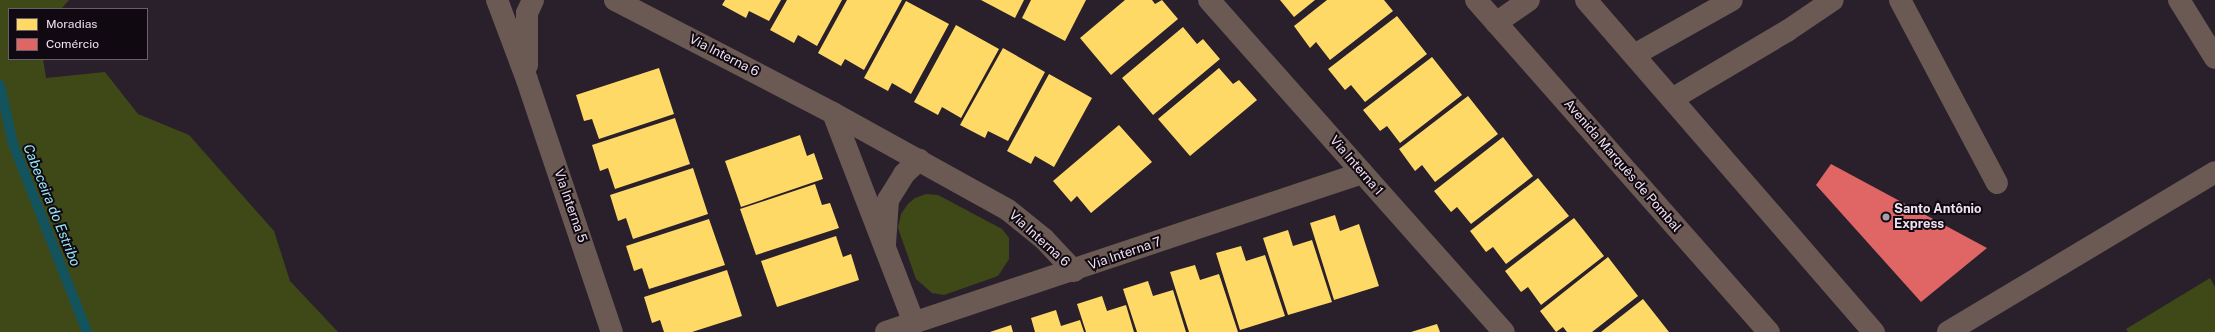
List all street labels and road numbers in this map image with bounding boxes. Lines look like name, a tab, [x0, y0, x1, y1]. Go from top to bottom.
street label: Via Interna 6	[686, 32, 762, 80]
street label: Avenida Marquês de Pombal	[1560, 96, 1684, 236]
street label: Via Interna 1	[1326, 133, 1386, 199]
street label: Via Interna 5	[550, 167, 590, 245]
street label: Via Interna 6	[1005, 208, 1073, 270]
street label: Via Interna 7	[1086, 234, 1164, 274]

